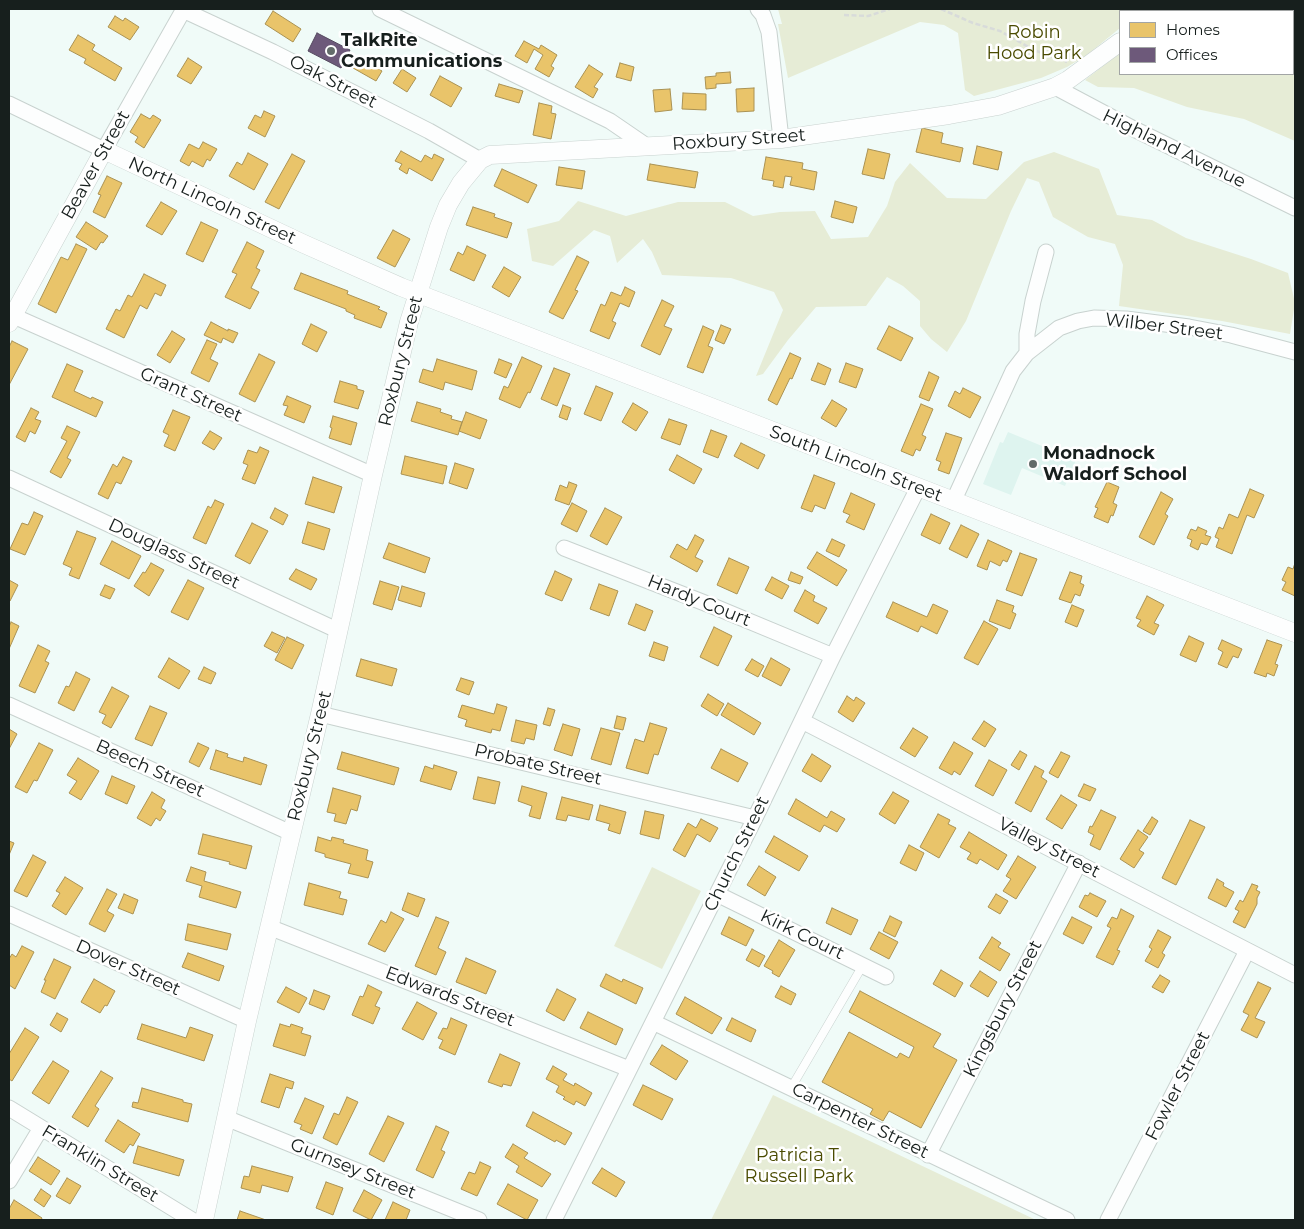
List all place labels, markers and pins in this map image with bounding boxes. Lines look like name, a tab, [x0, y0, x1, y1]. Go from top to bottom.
place label: TalkRite Communications	[341, 30, 502, 72]
marker: TalkRite Communications	[325, 45, 337, 57]
place label: Monadnock Waldorf School	[1043, 443, 1187, 486]
marker: Monadnock Waldorf School	[1027, 458, 1039, 470]

